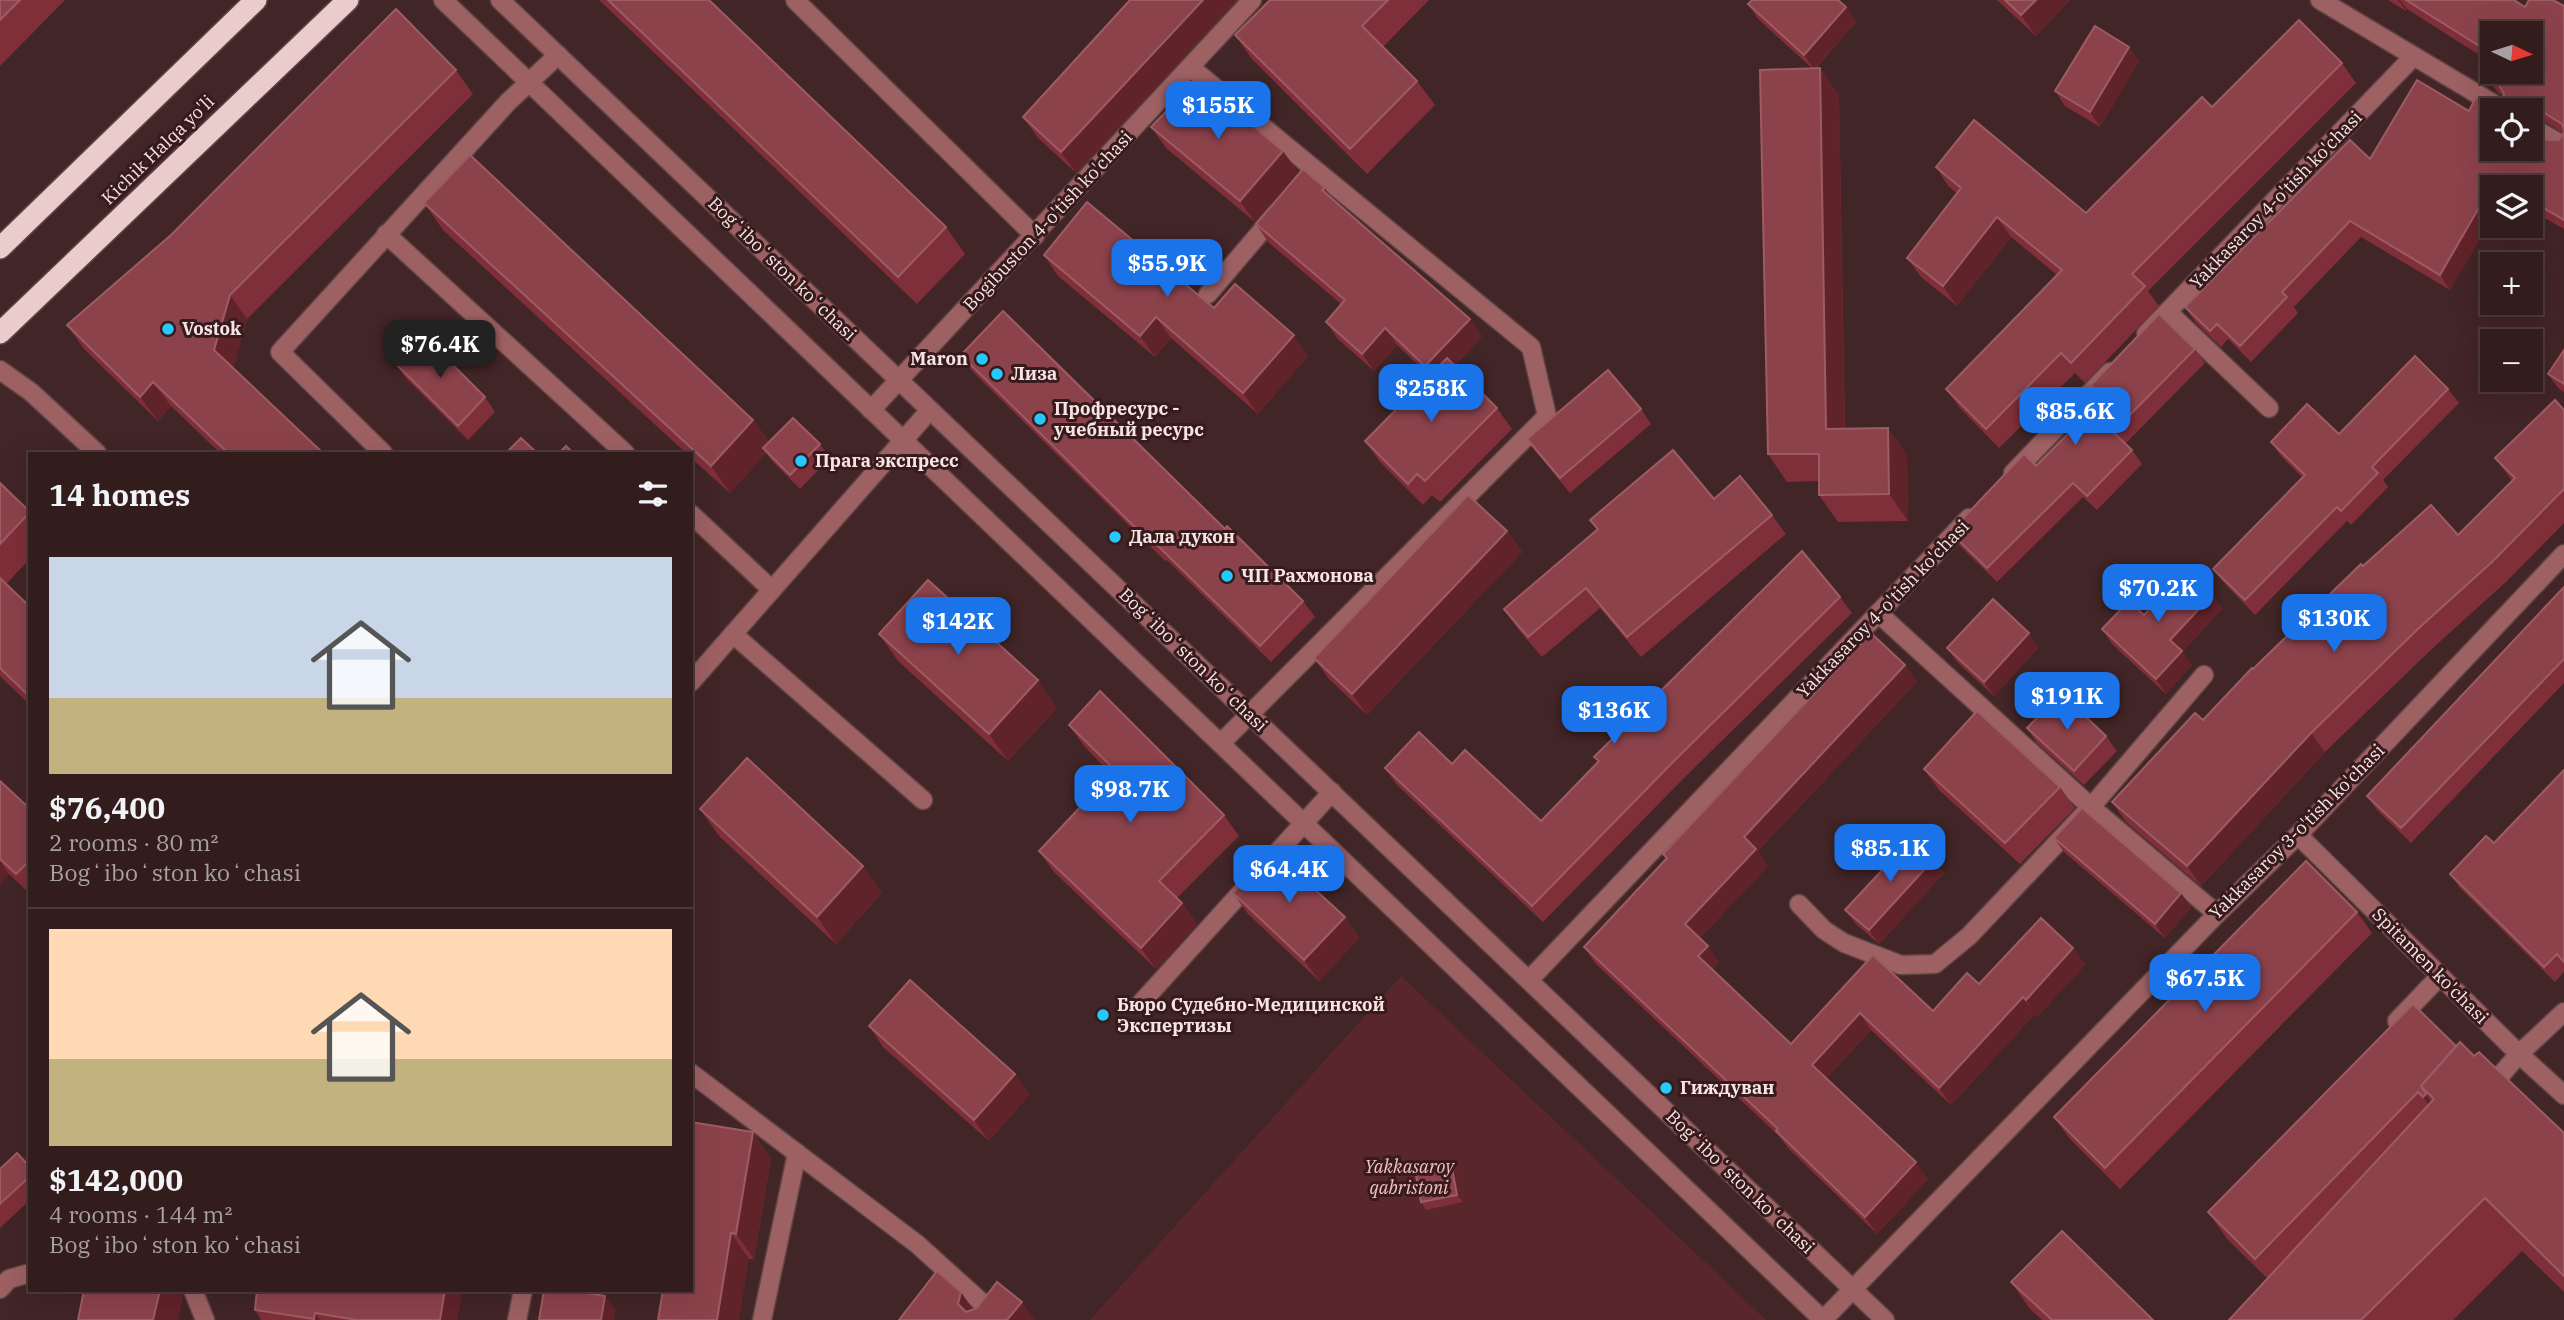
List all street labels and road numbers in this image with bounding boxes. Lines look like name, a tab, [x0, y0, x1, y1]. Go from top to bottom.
street label: Kichik Halqa yo'li	[96, 90, 219, 209]
street label: Yakkasaroy 4-o'tish ko'chasi	[2184, 106, 2367, 293]
street label: Bogibuston 4-o'tish ko'chasi	[958, 126, 1137, 315]
street label: Bogʻiboʻston koʻchasi	[703, 192, 861, 346]
street label: Yakkasaroy 4-o'tish ko'chasi	[1791, 515, 1974, 702]
street label: Bogʻiboʻston koʻchasi	[1114, 583, 1272, 737]
street label: Yakkasaroy 3-o'tish ko'chasi	[2204, 739, 2389, 924]
street label: Spitamen ko'chasi	[2368, 903, 2493, 1029]
street label: Bogʻiboʻston koʻchasi	[1661, 1105, 1819, 1259]

